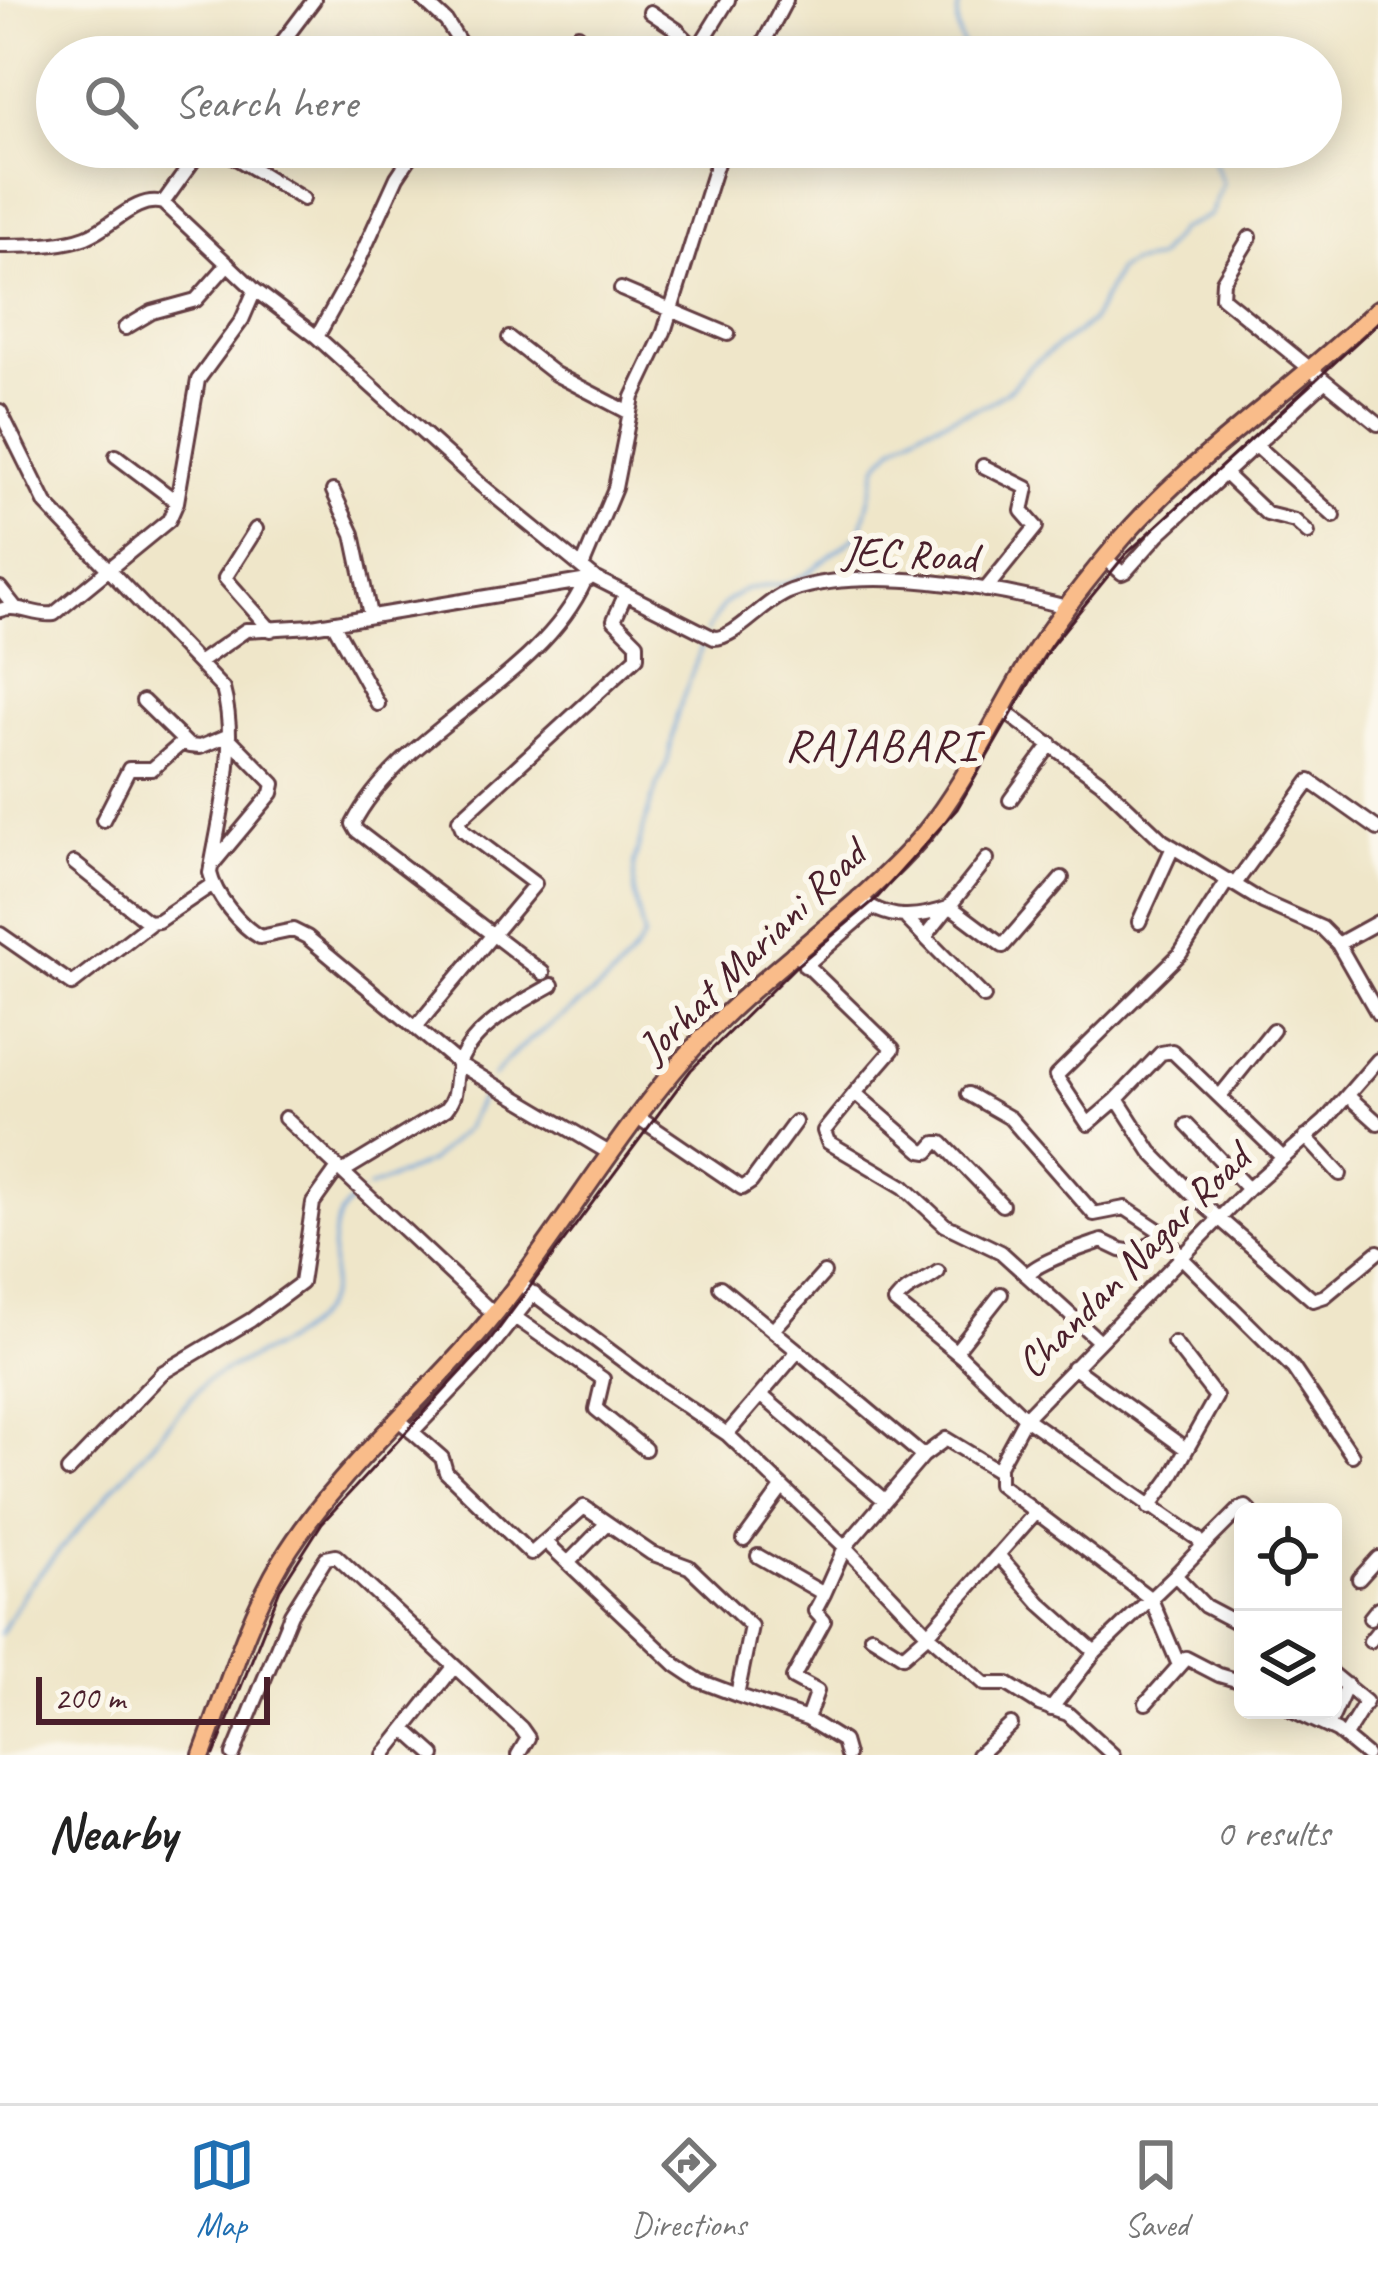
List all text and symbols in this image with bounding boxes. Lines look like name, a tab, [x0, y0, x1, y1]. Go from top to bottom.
search box	[36, 36, 1342, 168]
icon: search	[78, 69, 144, 135]
text: Search here	[174, 74, 357, 131]
street label: JEC Road	[840, 524, 985, 584]
district label: RAJABARI	[785, 717, 986, 774]
street label: Jorhat Mariani Road	[625, 825, 881, 1075]
street label: Chandan Nagar Road	[1005, 1128, 1266, 1389]
map controls	[1234, 1503, 1342, 1719]
button: locate	[1234, 1503, 1342, 1611]
button: layers	[1234, 1611, 1342, 1719]
scale bar	[36, 1671, 270, 1724]
text: 200 m	[54, 1677, 125, 1719]
text: Nearby	[48, 1801, 176, 1865]
text: 0 results	[1216, 1809, 1330, 1858]
tab: Map	[189, 2132, 255, 2246]
tab: Directions	[632, 2132, 746, 2246]
tab: Saved	[1123, 2132, 1189, 2246]

